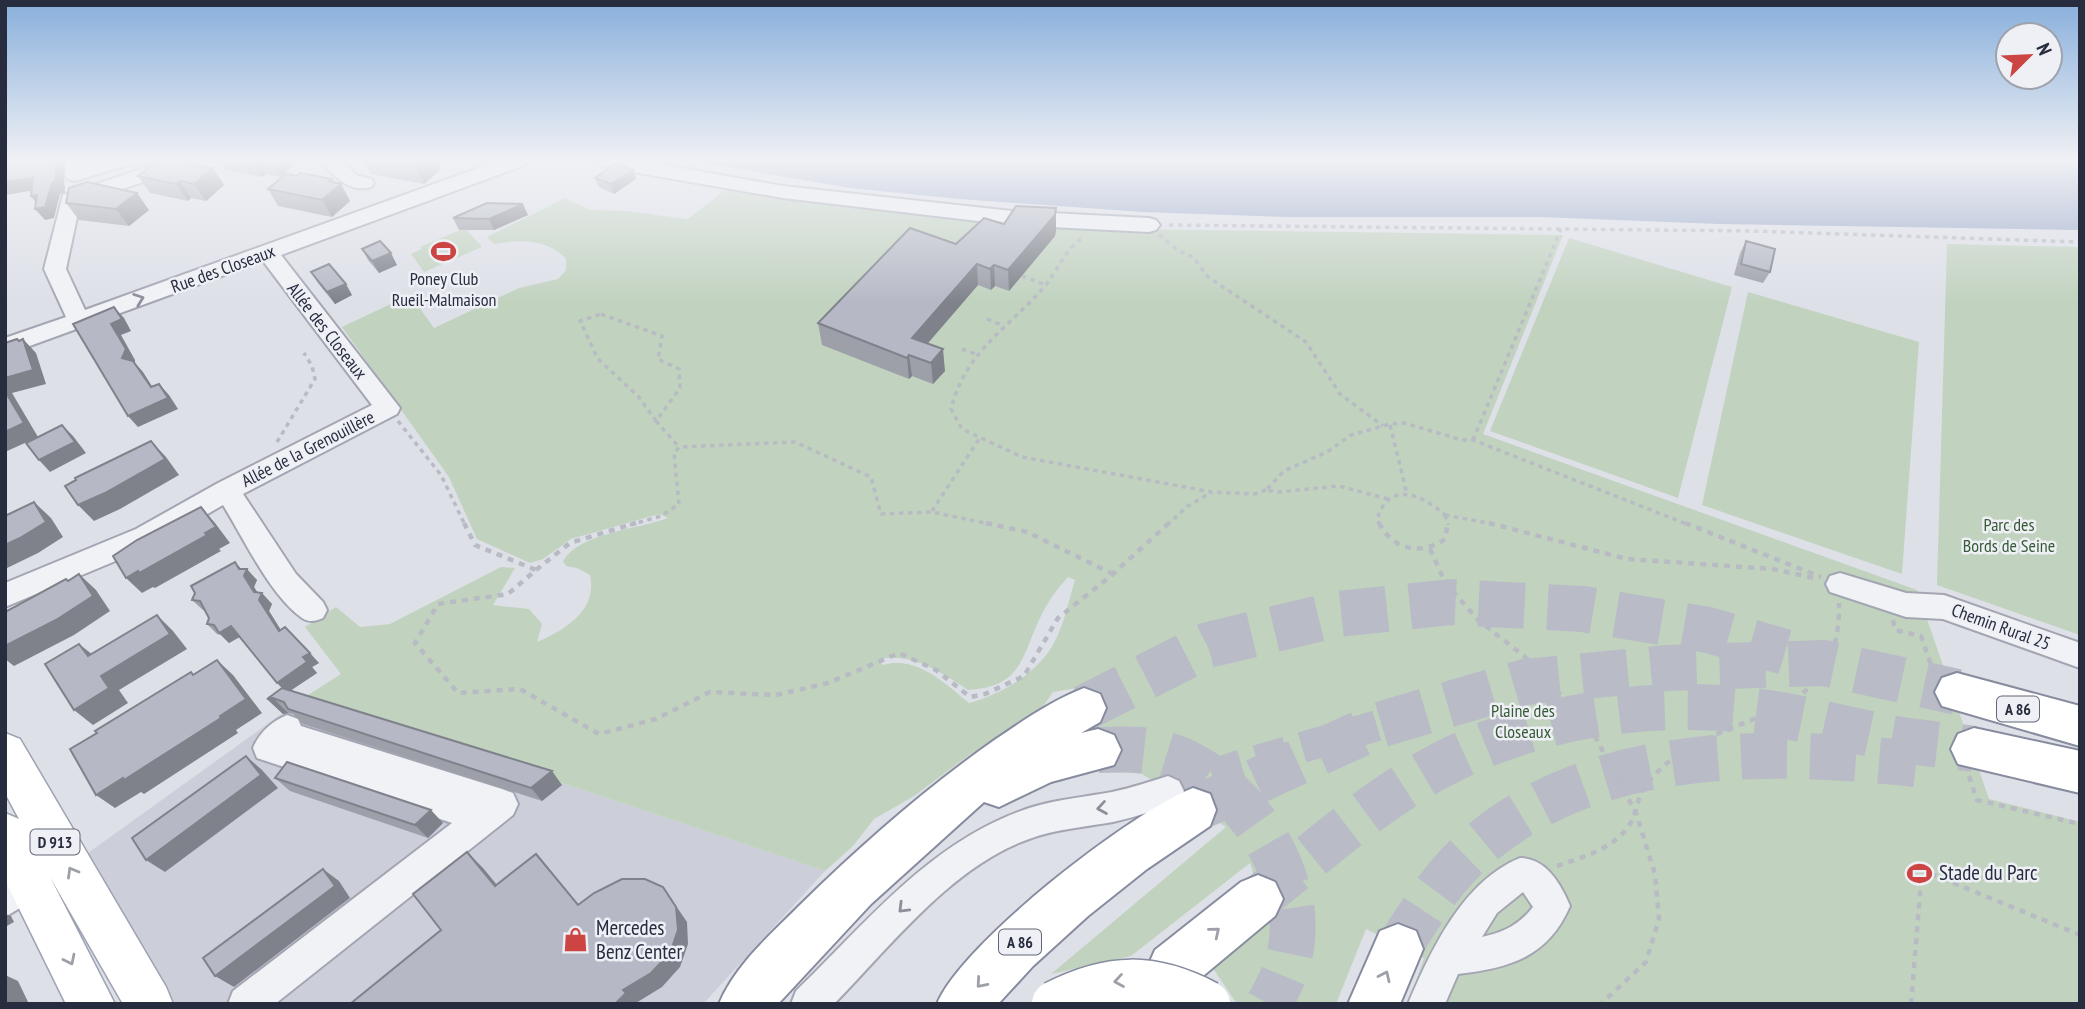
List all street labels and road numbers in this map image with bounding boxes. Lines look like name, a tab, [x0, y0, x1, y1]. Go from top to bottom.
street label: Rue des Closeaux	[168, 239, 279, 298]
street label: Allée des Closeaux	[282, 278, 373, 384]
street label: Allée de la Grenouillère	[237, 405, 378, 492]
street label: Chemin Rural 25	[1948, 598, 2054, 655]
road number: A 86	[1997, 696, 2039, 722]
road number: D 913	[30, 830, 80, 855]
road number: A 86	[999, 930, 1041, 954]

